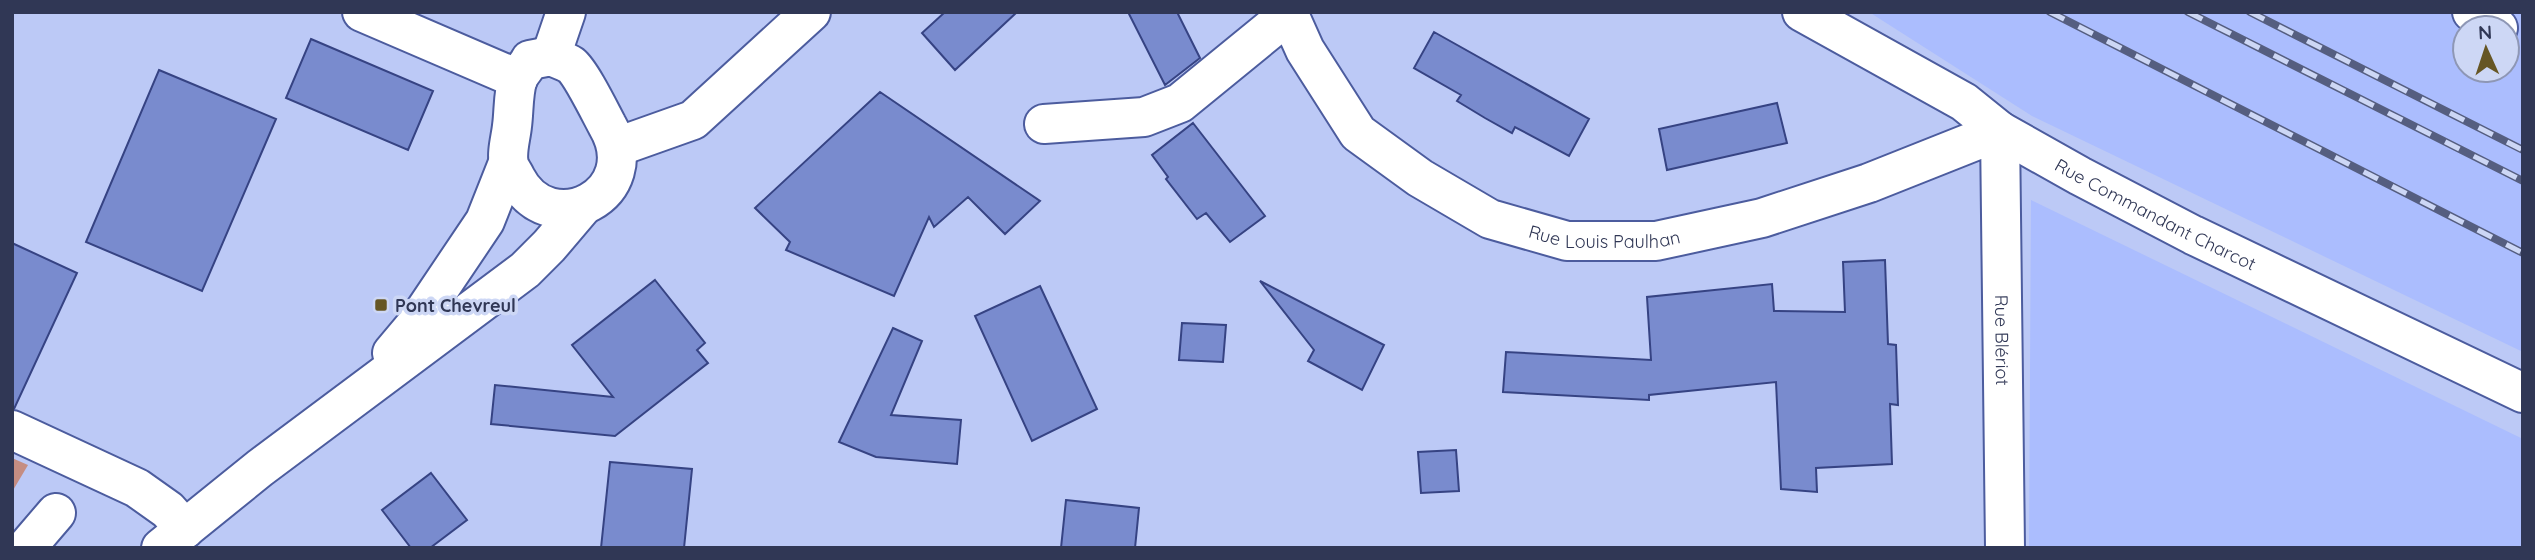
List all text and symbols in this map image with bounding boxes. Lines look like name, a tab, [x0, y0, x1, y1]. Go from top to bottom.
north arrow	[2451, 14, 2521, 84]
text: N	[2478, 20, 2493, 44]
street label: Rue Commandant Charcot	[2051, 153, 2260, 275]
street label: Rue Louis Paulhan	[1526, 219, 1682, 253]
place label: Pont Chevreul	[395, 294, 516, 317]
street label: Rue Blériot	[1990, 295, 2015, 386]
marker: Pont Chevreul	[373, 297, 389, 313]

